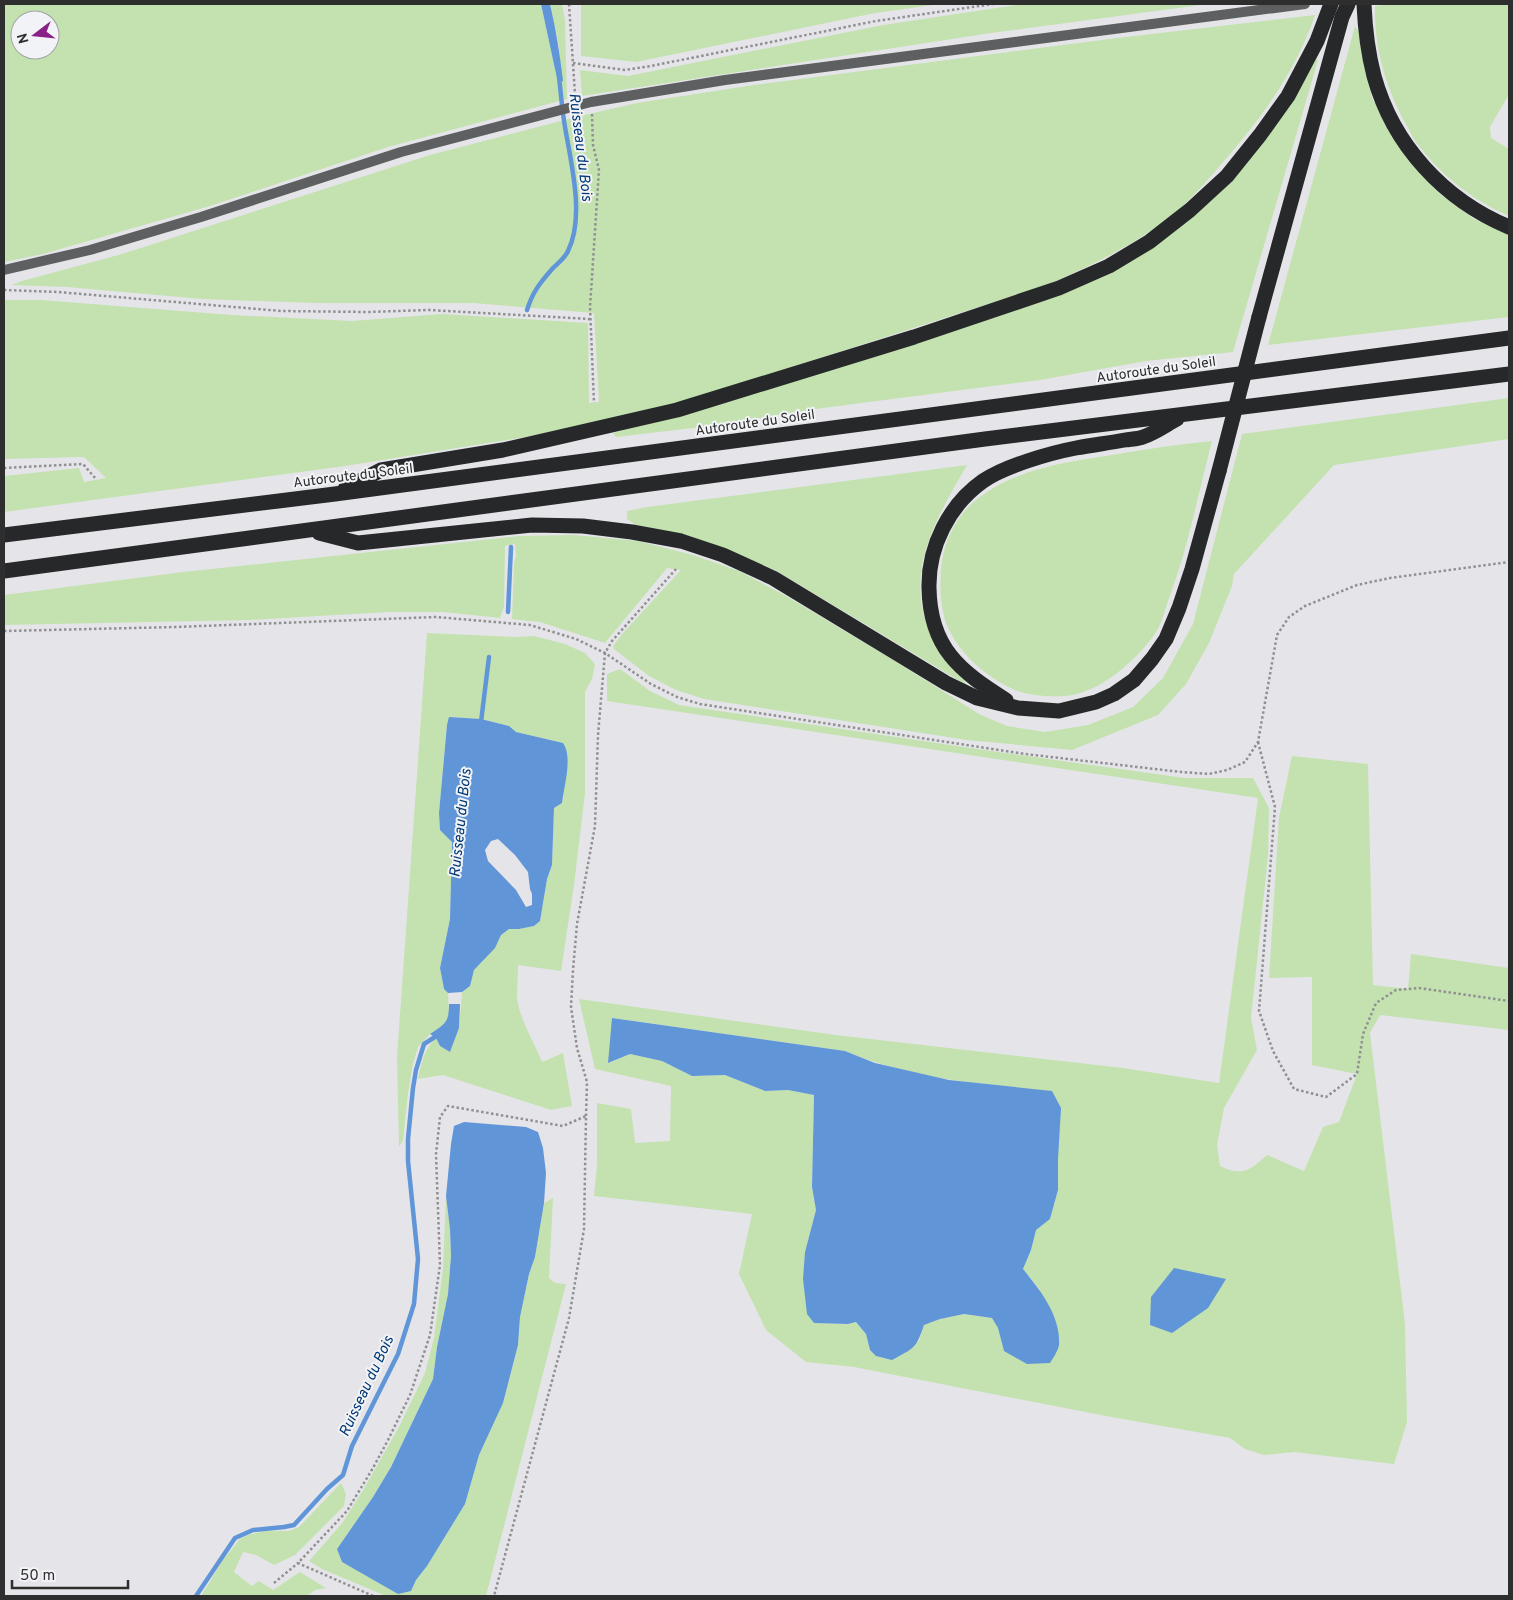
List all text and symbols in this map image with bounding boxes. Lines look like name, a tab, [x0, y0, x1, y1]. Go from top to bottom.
north arrow	[10, 10, 60, 60]
text: N	[14, 31, 34, 45]
water label: Ruisseau du Bois	[563, 92, 596, 203]
street label: Autoroute du Soleil	[1095, 354, 1217, 387]
street label: Autoroute du Soleil	[694, 407, 816, 440]
street label: Autoroute du Soleil	[292, 461, 414, 492]
water label: Ruisseau du Bois	[446, 768, 477, 878]
water label: Ruisseau du Bois	[336, 1333, 399, 1440]
scale bar	[12, 1558, 129, 1590]
text: 50 m	[20, 1567, 55, 1586]

